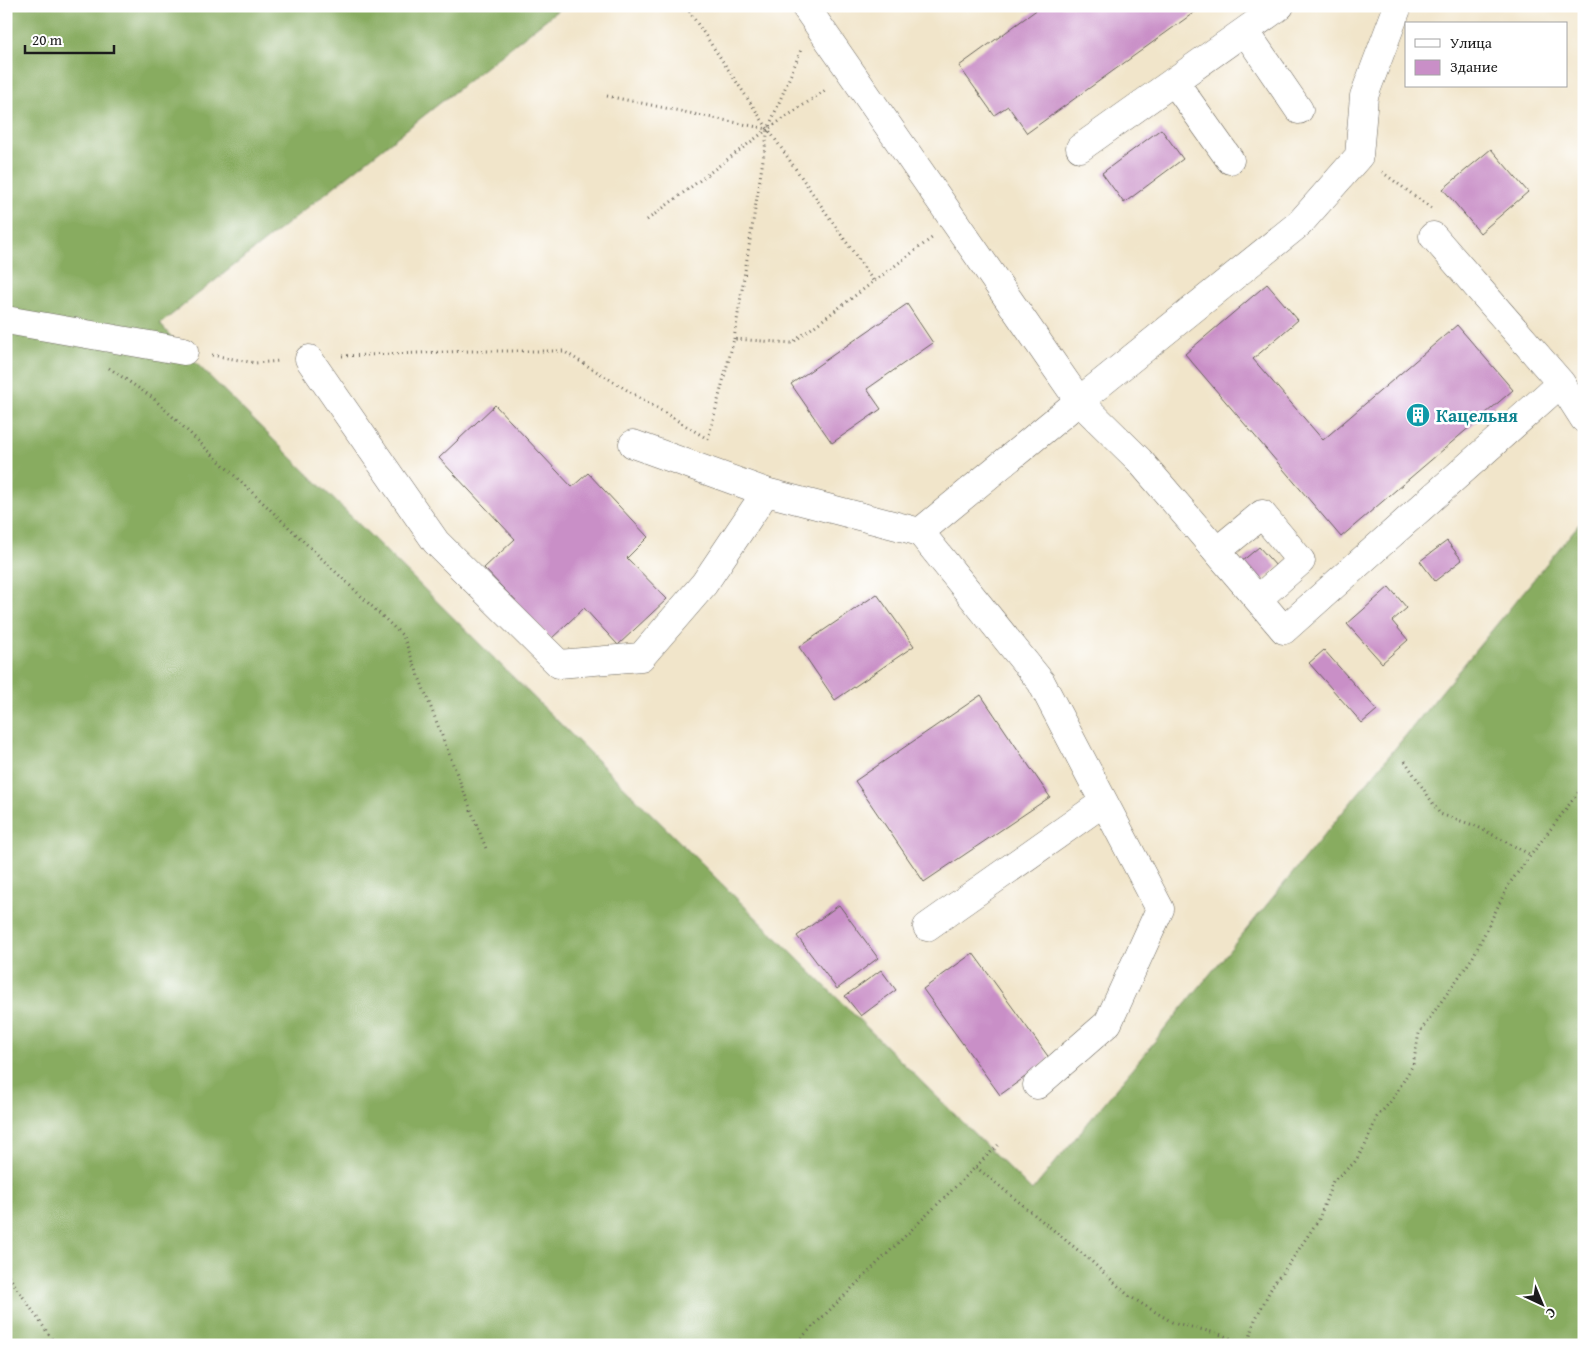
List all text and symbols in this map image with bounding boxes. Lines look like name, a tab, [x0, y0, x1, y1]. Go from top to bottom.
scale bar	[25, 22, 114, 54]
legend	[1405, 22, 1568, 88]
text: 20 m	[32, 29, 63, 50]
text: Улица	[1450, 32, 1493, 53]
text: Здание	[1450, 56, 1498, 77]
building icon: Кацельня	[1405, 402, 1431, 428]
place label: Кацельня	[1436, 402, 1518, 429]
north arrow	[1518, 1278, 1568, 1328]
text: С	[1541, 1303, 1561, 1323]

